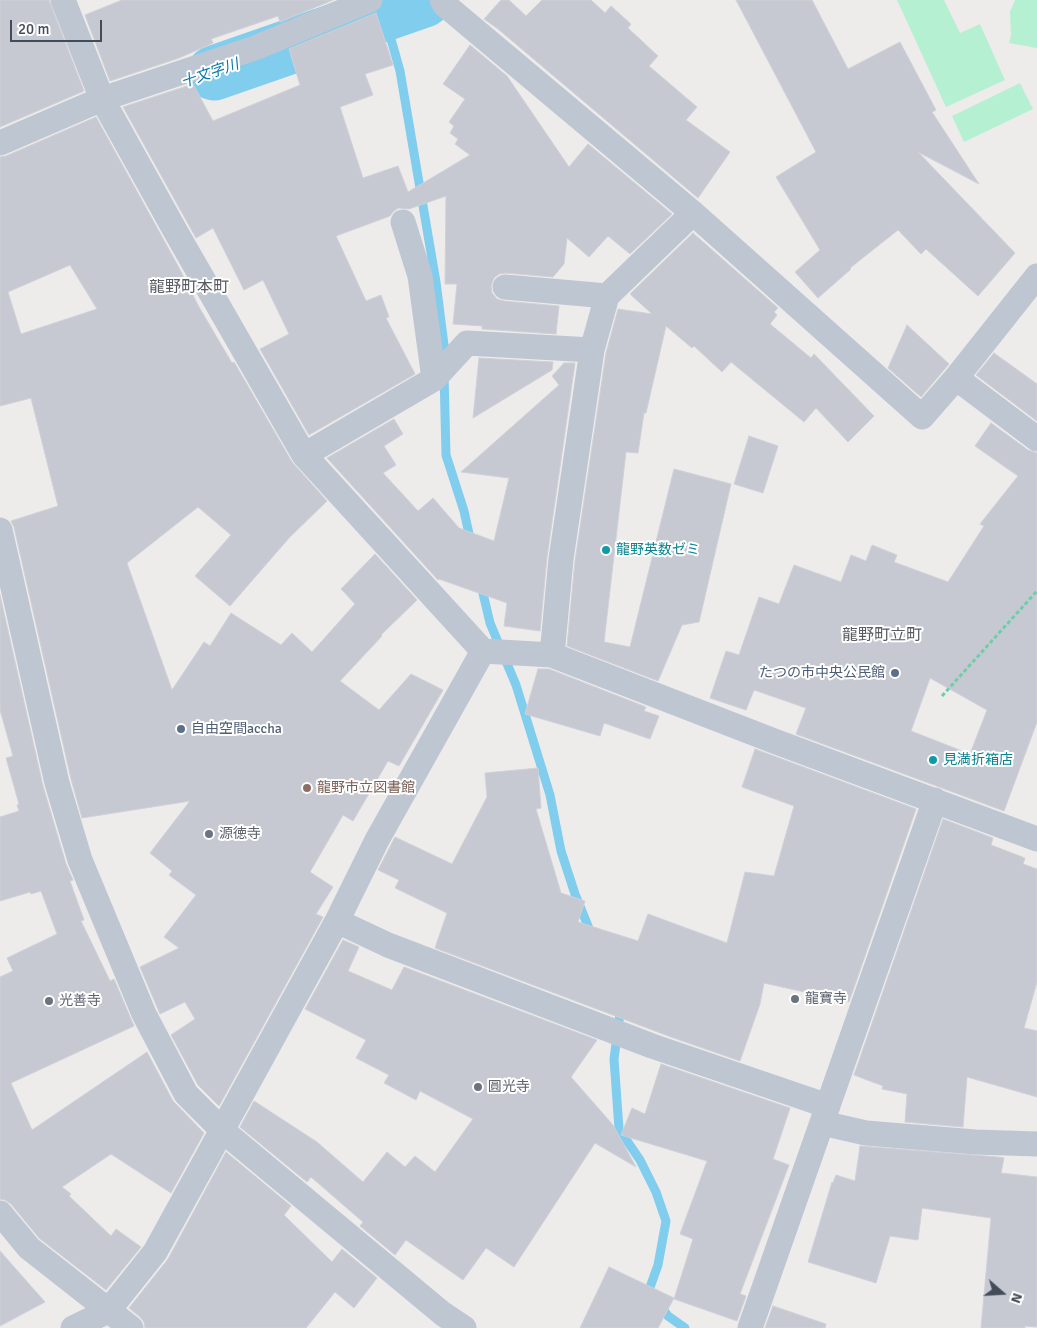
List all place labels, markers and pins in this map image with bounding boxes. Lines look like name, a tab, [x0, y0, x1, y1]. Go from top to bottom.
place label: 龍野英数ゼミ	[616, 542, 700, 558]
marker: 龍野英数ゼミ	[600, 544, 612, 556]
place label: たつの市中央公民館	[759, 665, 885, 681]
marker: たつの市中央公民館	[889, 667, 901, 679]
place label: 自由空間accha	[191, 721, 282, 737]
marker: 自由空間accha	[175, 723, 187, 735]
place label: 見満折箱店	[943, 752, 1013, 768]
marker: 見満折箱店	[927, 754, 939, 766]
place label: 龍野市立図書館	[317, 780, 415, 796]
marker: 龍野市立図書館	[301, 782, 313, 794]
place label: 源徳寺	[219, 826, 261, 842]
marker: 源徳寺	[203, 828, 215, 840]
place label: 龍寶寺	[805, 991, 847, 1007]
place label: 光善寺	[59, 993, 101, 1009]
marker: 龍寶寺	[789, 993, 801, 1005]
marker: 光善寺	[43, 995, 55, 1007]
place label: 圓光寺	[488, 1079, 530, 1095]
marker: 圓光寺	[472, 1081, 484, 1093]

